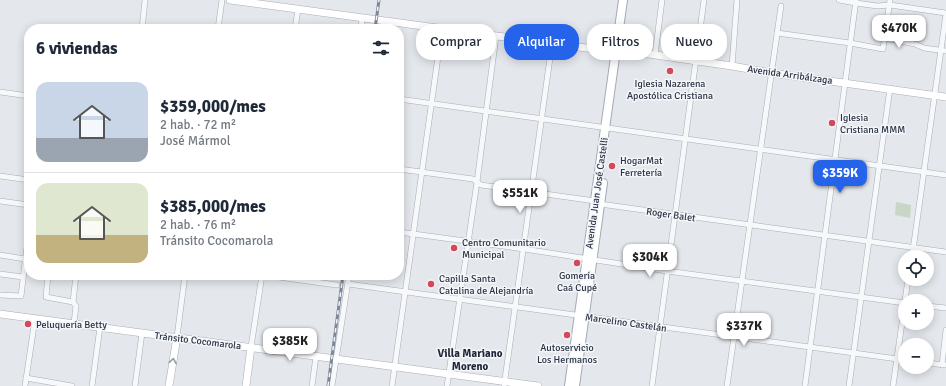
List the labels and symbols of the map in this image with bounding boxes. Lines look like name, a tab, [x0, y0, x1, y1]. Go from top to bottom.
pin: $470K	[871, 15, 927, 49]
street label: Avenida Arribálzaga	[747, 63, 833, 87]
marker: Iglesia Nazarena Apostólica Cristiana	[665, 66, 675, 76]
place label: Iglesia Nazarena Apostólica Cristiana	[627, 78, 713, 102]
place label: Iglesia Cristiana MMM	[840, 112, 905, 136]
marker: Iglesia Cristiana MMM	[827, 118, 837, 128]
street label: Avenida Juan José Castelli	[583, 137, 611, 250]
place label: HogarMat Ferretería	[620, 155, 663, 179]
pin: $359K	[812, 160, 868, 194]
marker: HogarMat Ferretería	[607, 161, 617, 171]
pin: $551K	[492, 180, 548, 214]
street label: Roger Balet	[645, 206, 697, 224]
place label: Centro Comunitario Municipal	[462, 237, 546, 261]
marker: Centro Comunitario Municipal	[449, 243, 459, 253]
pin: $304K	[622, 244, 678, 278]
marker: Gomería Caá Cupé	[572, 258, 582, 268]
place label: Gomería Caá Cupé	[557, 270, 597, 294]
place label: Capilla Santa Catalina de Alejandría	[439, 273, 533, 297]
marker: Capilla Santa Catalina de Alejandría	[426, 279, 436, 289]
street label: Marcelino Castelán	[584, 311, 667, 335]
pin: $337K	[716, 313, 772, 347]
marker: Peluquería Betty	[23, 319, 33, 329]
place label: Peluquería Betty	[36, 319, 107, 331]
pin: $385K	[262, 328, 318, 362]
street label: Tránsito Cocomarola	[154, 330, 242, 352]
marker: Autoservicio Los Hermanos	[562, 330, 572, 340]
place label: Autoservicio Los Hermanos	[537, 342, 598, 366]
district label: Villa Mariano Moreno	[438, 347, 503, 373]
one-way arrow	[168, 358, 177, 365]

